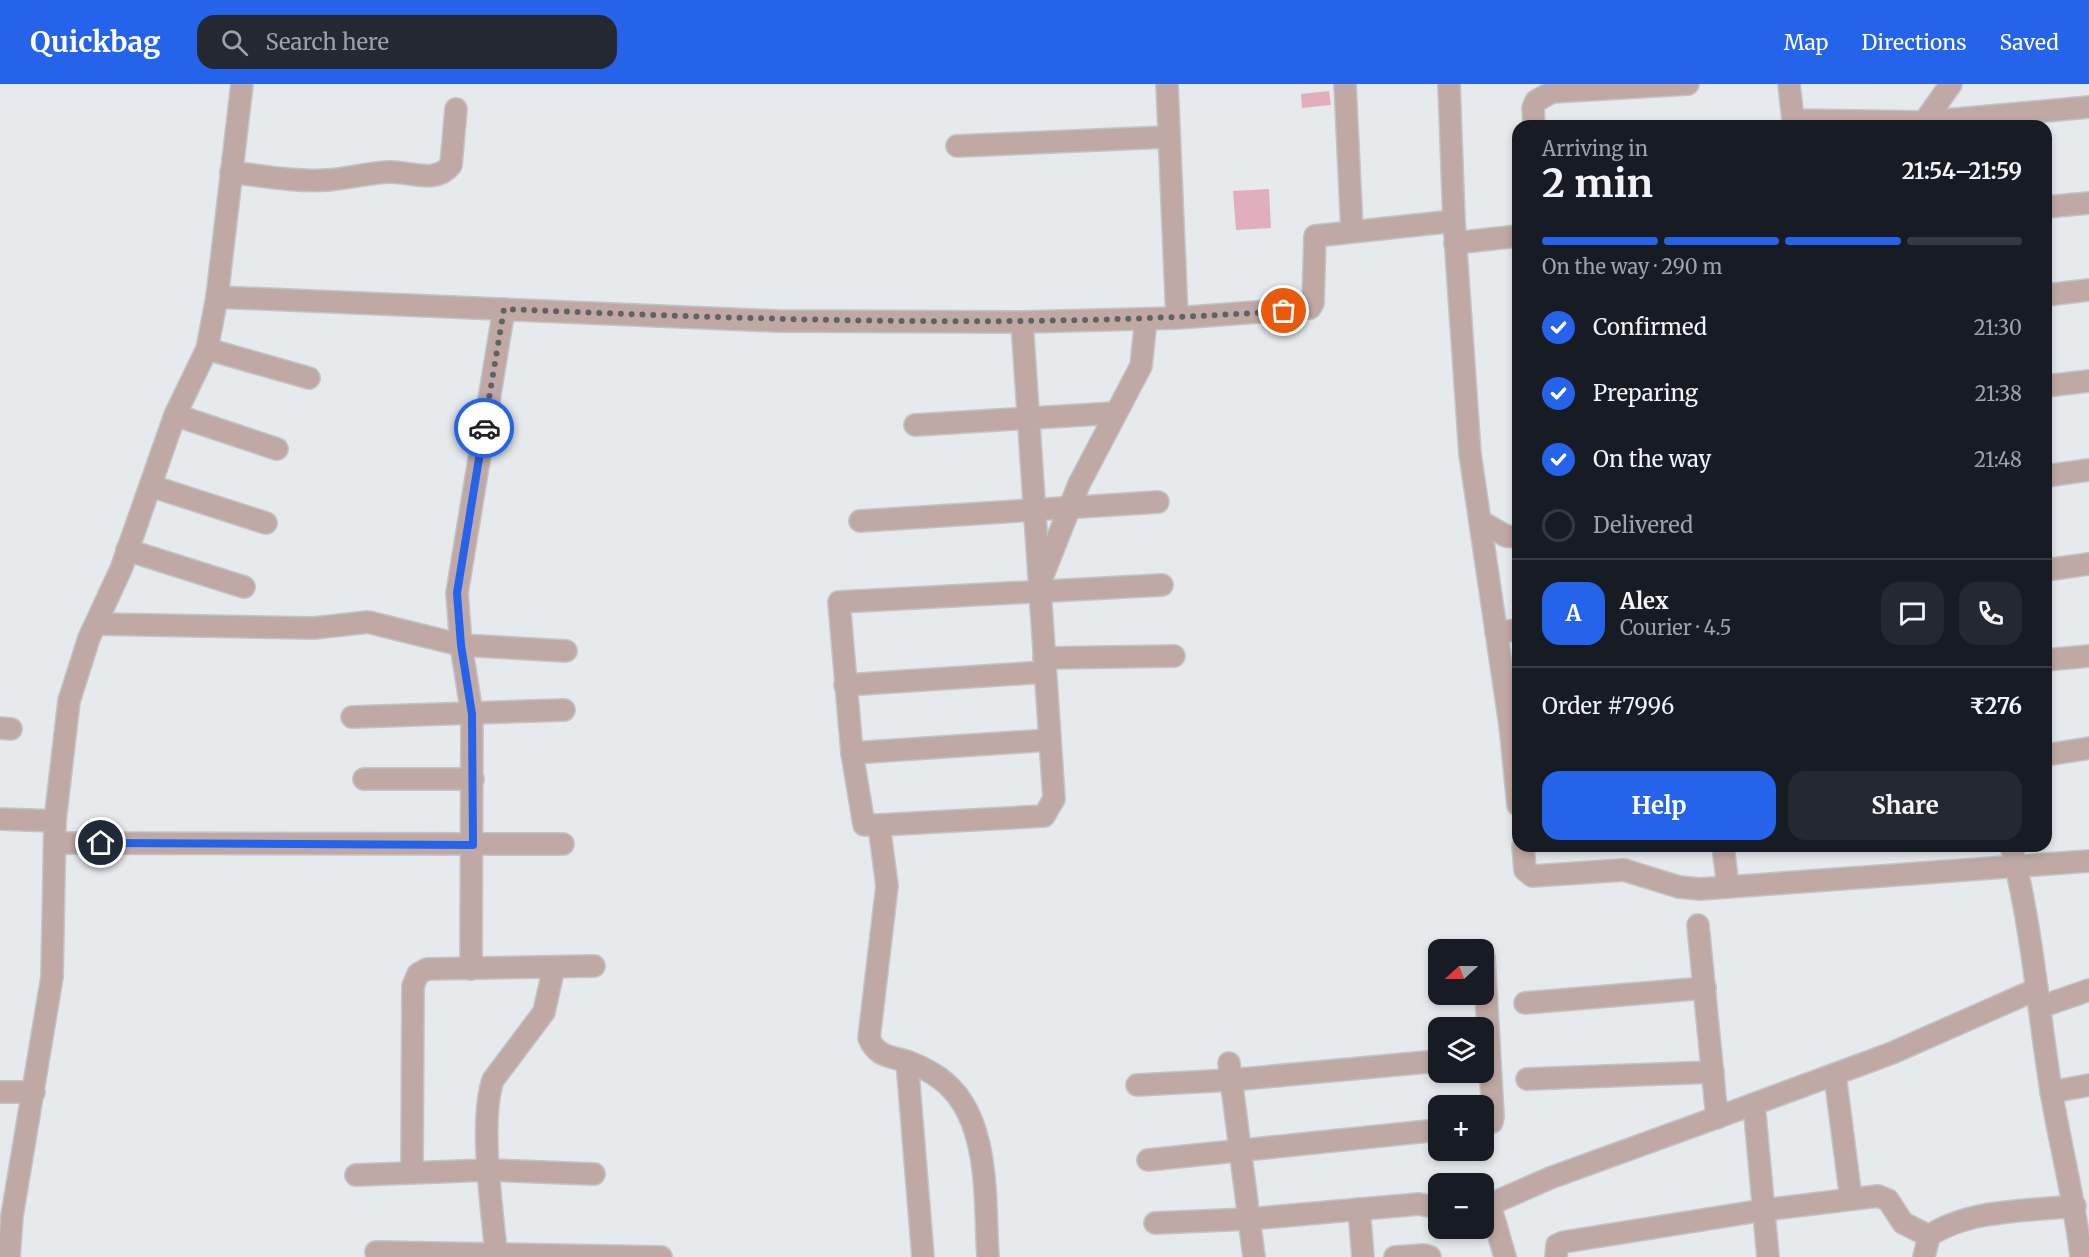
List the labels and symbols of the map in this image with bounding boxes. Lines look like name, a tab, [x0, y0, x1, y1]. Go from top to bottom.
pin	[1258, 285, 1309, 336]
courier	[454, 398, 514, 458]
pin	[75, 817, 126, 868]
north arrow	[1428, 939, 1494, 1005]

